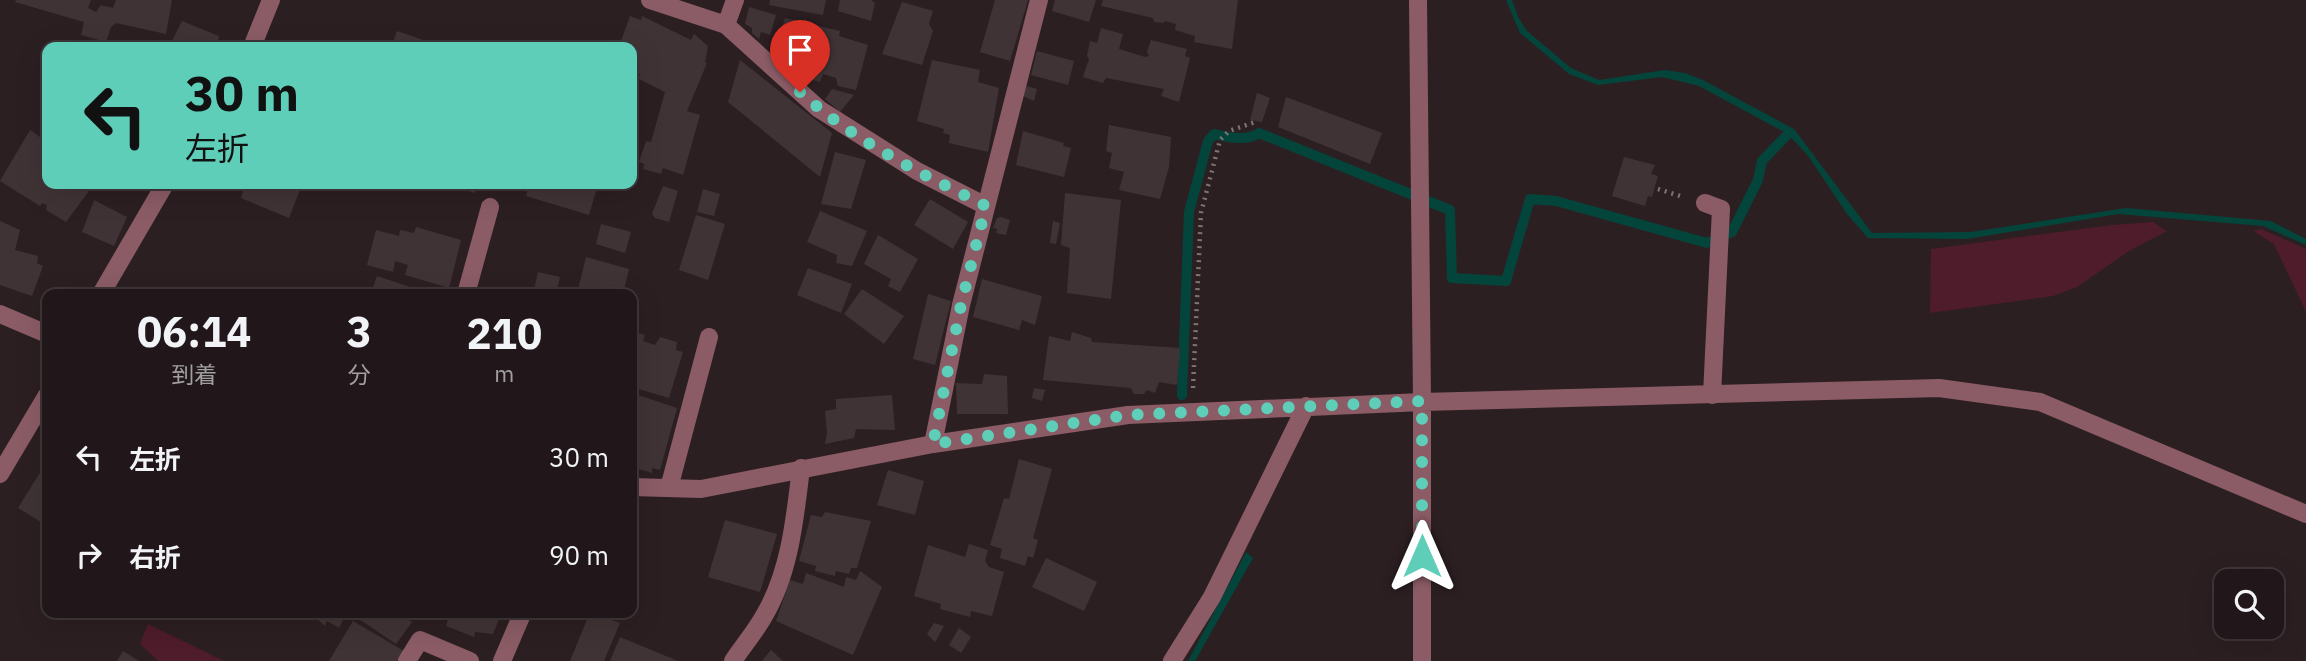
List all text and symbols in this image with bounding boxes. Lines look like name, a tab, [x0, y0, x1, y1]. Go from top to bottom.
pin	[770, 20, 830, 92]
icon: arrive	[781, 31, 819, 69]
text: 30 m	[185, 61, 299, 124]
icon: left	[70, 70, 161, 161]
text: 左折	[185, 127, 249, 169]
text: 06:14	[137, 304, 252, 359]
text: 3	[346, 304, 372, 359]
text: 210	[467, 306, 542, 361]
text: m	[494, 358, 514, 388]
text: 到着	[171, 359, 217, 389]
text: 分	[348, 359, 371, 389]
icon: left	[70, 438, 108, 476]
text: 30 m	[549, 440, 609, 474]
text: 左折	[129, 442, 181, 476]
position arrow	[1385, 519, 1459, 593]
icon: right	[70, 536, 108, 574]
text: 90 m	[549, 538, 609, 572]
text: 右折	[129, 540, 181, 574]
map controls	[2214, 569, 2284, 639]
button: search	[2214, 569, 2284, 639]

